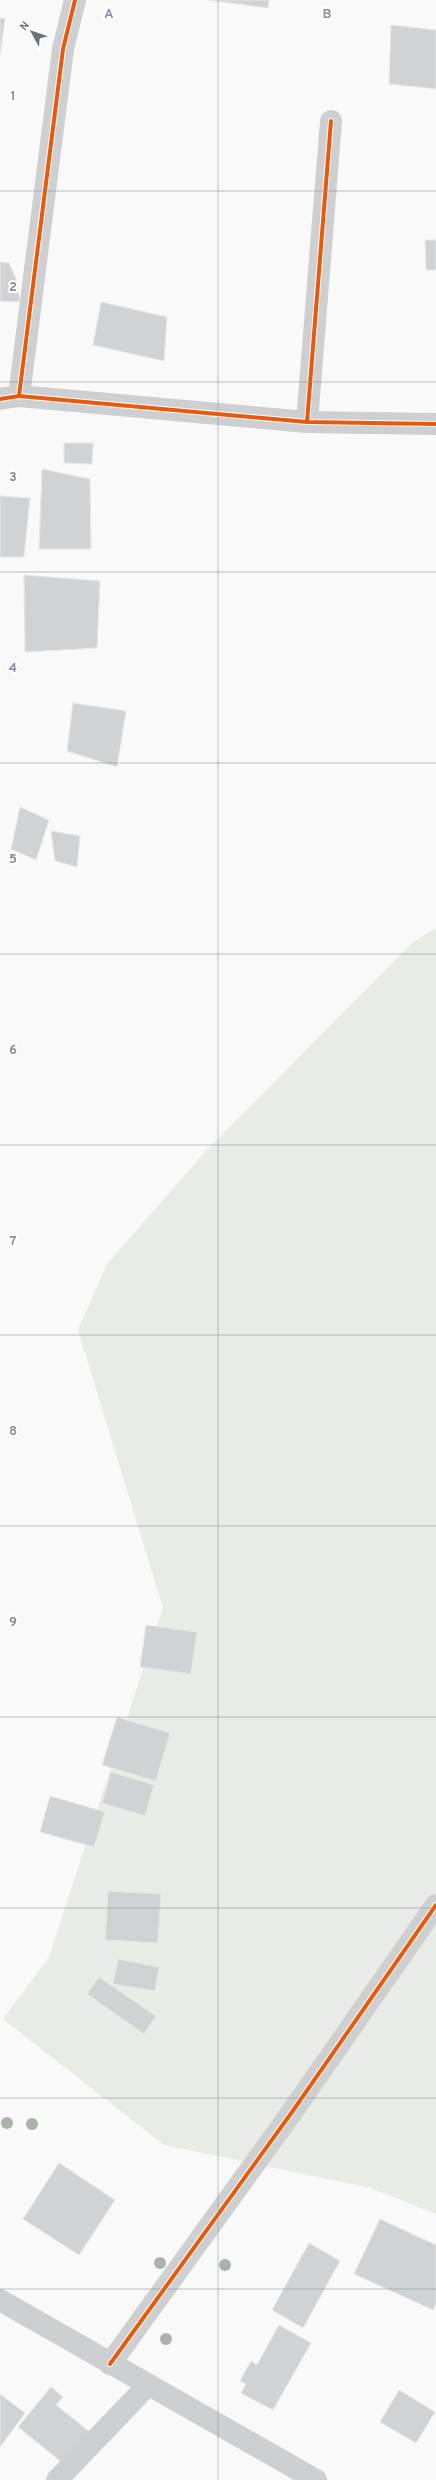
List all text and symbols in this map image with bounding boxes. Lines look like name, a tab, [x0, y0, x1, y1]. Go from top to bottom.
text: A	[104, 7, 114, 23]
text: B	[323, 7, 332, 23]
north arrow	[12, 12, 52, 52]
text: N	[17, 19, 33, 34]
text: 1	[10, 89, 16, 105]
text: 2	[9, 280, 17, 296]
text: 3	[9, 470, 17, 486]
text: 4	[9, 661, 17, 677]
text: 5	[9, 852, 17, 868]
text: 6	[9, 1043, 17, 1059]
text: 7	[10, 1234, 17, 1250]
text: 8	[9, 1424, 17, 1440]
text: 9	[9, 1615, 17, 1631]

